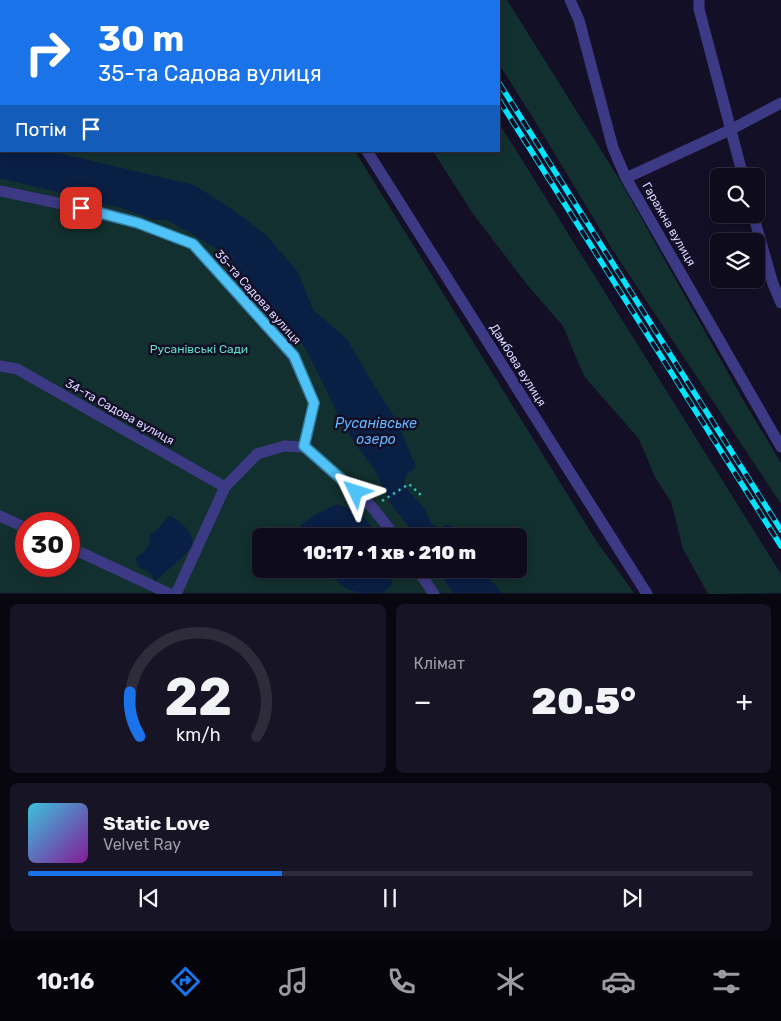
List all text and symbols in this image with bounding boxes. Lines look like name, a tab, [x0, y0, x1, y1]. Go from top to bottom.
text: 30 m	[98, 18, 184, 60]
icon: right	[15, 20, 80, 85]
text: 35-та Садова вулиця	[98, 60, 322, 87]
icon: arrive	[77, 115, 105, 143]
text: Потім	[15, 118, 67, 141]
map controls	[710, 168, 765, 288]
button: search	[710, 168, 765, 223]
street label: Гаражна вулиця	[639, 180, 699, 268]
pin	[60, 187, 102, 229]
icon: arrive	[67, 194, 95, 222]
button: layers	[710, 233, 765, 288]
street label: 35-та Садова вулиця	[212, 247, 304, 347]
street label: Дамбова вулиця	[487, 321, 549, 409]
park label: Русанівські Сади	[150, 342, 248, 356]
street label: 34-та Садова вулиця	[63, 376, 177, 448]
water label: Русанівське озеро	[335, 415, 417, 448]
position arrow	[329, 465, 381, 517]
speed limit sign: 30	[15, 512, 80, 577]
text: 10:17 · 1 хв · 210 m	[303, 541, 476, 564]
text: Клімат	[414, 654, 465, 673]
text: 22	[164, 666, 232, 728]
text: 20.5°	[531, 678, 636, 724]
text: −	[414, 685, 432, 718]
text: +	[736, 685, 753, 718]
text: km/h	[175, 724, 220, 745]
text: Static Love	[103, 812, 210, 835]
text: Velvet Ray	[103, 835, 181, 854]
icon: previous	[135, 884, 163, 912]
icon: pause	[376, 884, 404, 912]
icon: next	[618, 884, 646, 912]
icon: directions	[168, 964, 203, 999]
icon: music	[276, 964, 311, 999]
icon: phone	[384, 964, 419, 999]
icon: climate	[493, 964, 528, 999]
icon: car	[601, 964, 636, 999]
icon: filters	[709, 964, 744, 999]
text: 10:16	[37, 968, 94, 995]

